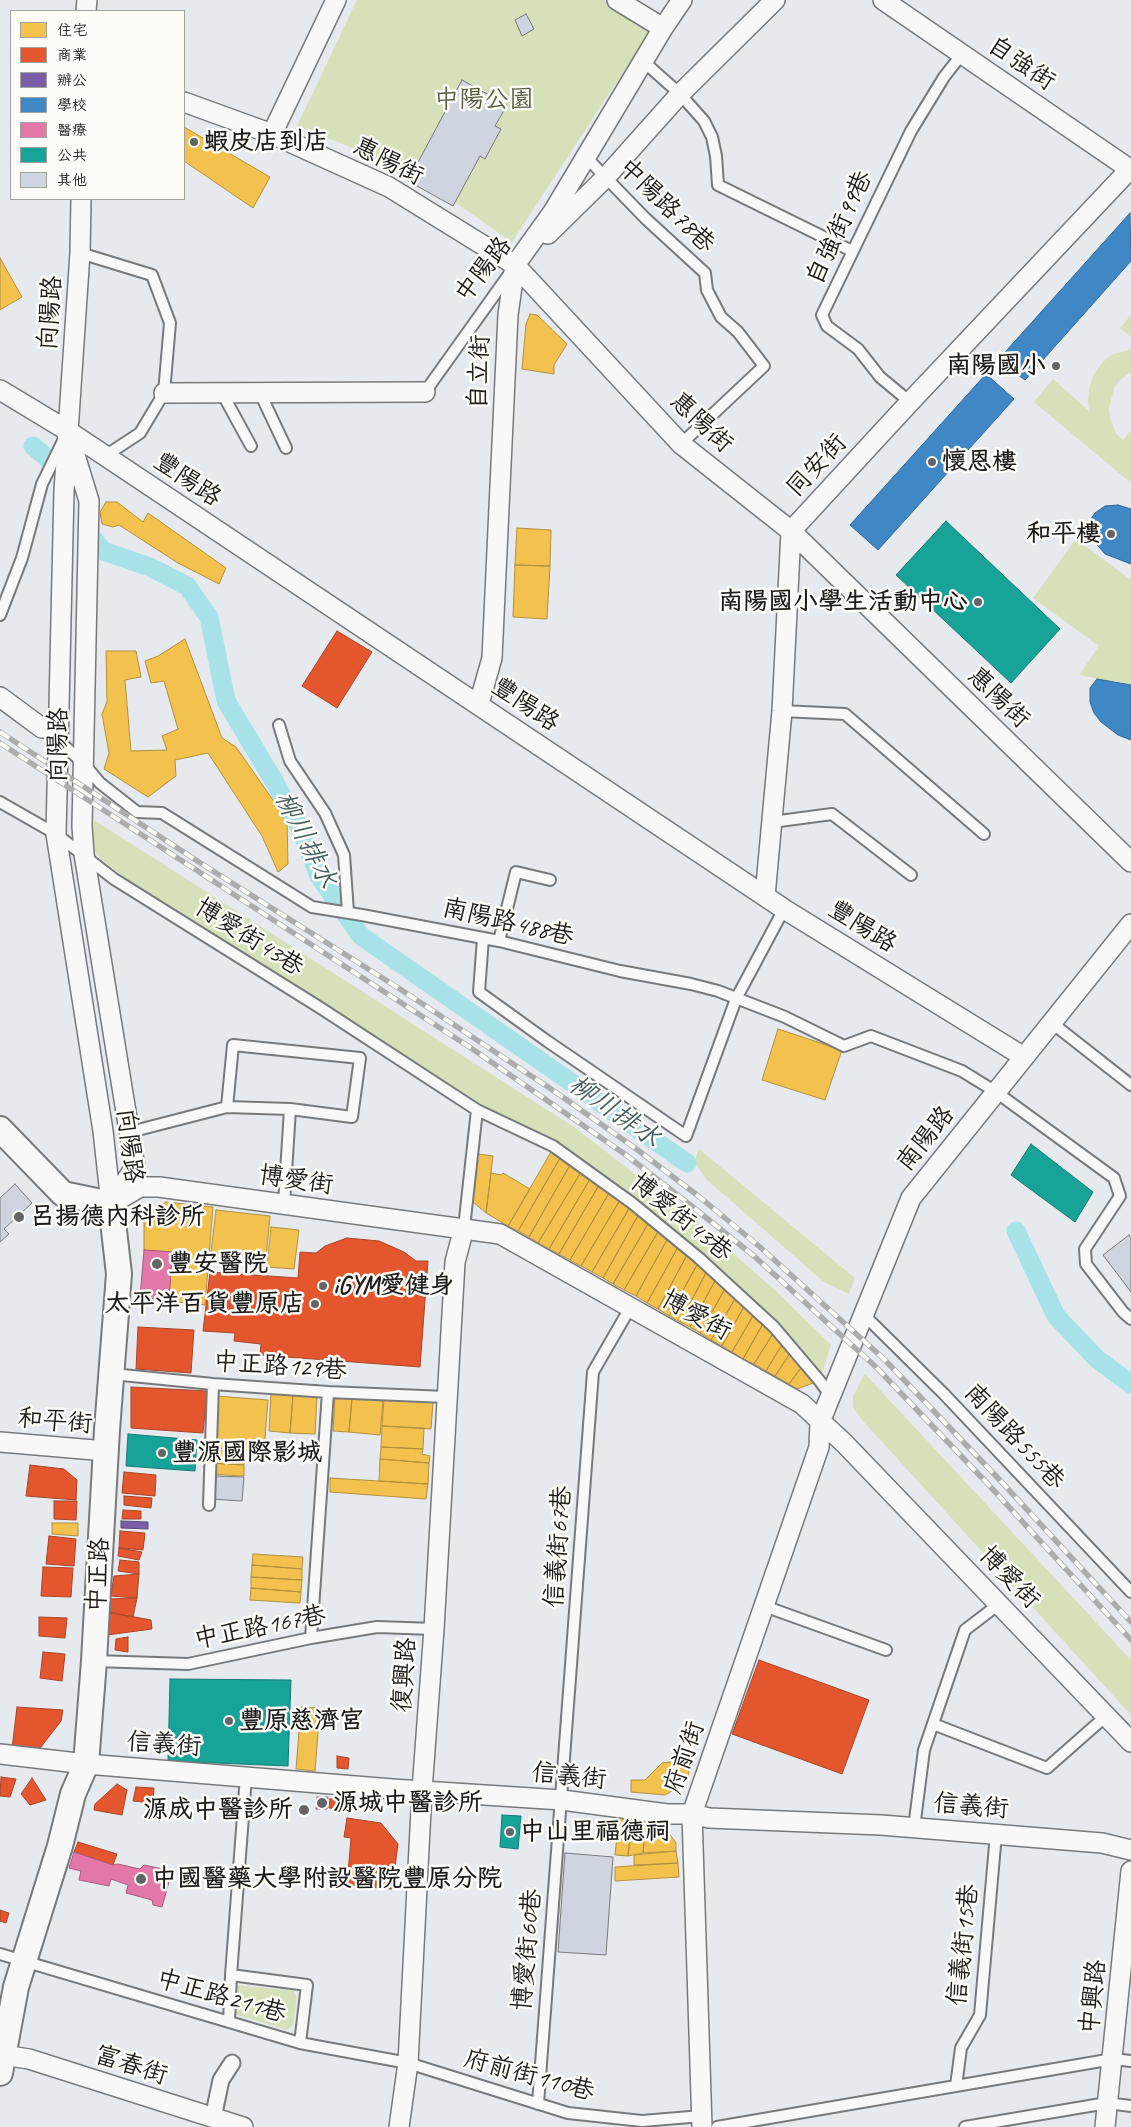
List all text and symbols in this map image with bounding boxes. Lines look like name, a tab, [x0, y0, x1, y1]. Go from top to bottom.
legend	[10, 10, 185, 200]
text: 住宅	[57, 21, 87, 40]
street label: 自強街	[982, 31, 1060, 97]
text: 商業	[57, 46, 87, 65]
text: 辦公	[57, 71, 87, 90]
park label: 中陽公園	[434, 85, 534, 115]
text: 學校	[57, 96, 87, 115]
text: 醫療	[57, 121, 87, 140]
place label: 蝦皮店到店	[204, 127, 329, 157]
street label: 惠陽街	[348, 132, 428, 192]
marker: 蝦皮店到店	[188, 136, 200, 148]
text: 公共	[57, 146, 87, 165]
street label: 中陽路78巷	[612, 153, 720, 259]
street label: 自強街99巷	[801, 166, 879, 290]
text: 其他	[57, 171, 87, 190]
street label: 中陽路	[449, 231, 519, 309]
street label: 向陽路	[33, 275, 69, 351]
street label: 自立街	[464, 334, 496, 410]
place label: 南陽國小	[946, 351, 1046, 381]
marker: 南陽國小	[1050, 360, 1062, 372]
street label: 惠陽街	[663, 386, 739, 460]
street label: 同安街	[780, 428, 854, 504]
street label: 豐陽路	[148, 447, 226, 513]
place label: 懷恩樓	[942, 447, 1017, 477]
marker: 懷恩樓	[926, 456, 938, 468]
place label: 和平樓	[1026, 519, 1101, 549]
marker: 和平樓	[1105, 528, 1117, 540]
place label: 南陽國小學生活動中心	[718, 587, 968, 617]
marker: 南陽國小學生活動中心	[972, 596, 984, 608]
street label: 惠陽街	[961, 661, 1035, 735]
street label: 豐陽路	[486, 672, 564, 738]
street label: 向陽路	[43, 707, 75, 783]
water label: 柳川排水	[267, 787, 343, 893]
street label: 博愛街43巷	[189, 893, 309, 983]
street label: 南陽路488巷	[439, 893, 577, 953]
street label: 豐陽路	[822, 894, 902, 960]
water label: 柳川排水	[562, 1069, 666, 1155]
street label: 南陽路	[891, 1100, 961, 1178]
street label: 向陽路	[110, 1107, 148, 1185]
street label: 博愛街	[257, 1161, 335, 1201]
street label: 博愛街43巷	[624, 1168, 738, 1268]
place label: 呂揚德內科診所	[30, 1202, 205, 1232]
marker: 呂揚德內科診所	[12, 1210, 26, 1224]
place label: 豐安醫院	[168, 1249, 268, 1279]
marker: 豐安醫院	[150, 1257, 164, 1271]
place label: iGYM愛健身	[333, 1271, 455, 1301]
marker: iGYM愛健身	[317, 1280, 329, 1292]
street label: 博愛街	[656, 1285, 736, 1347]
place label: 太平洋百貨豐原店	[105, 1289, 305, 1319]
marker: 太平洋百貨豐原店	[309, 1298, 321, 1310]
street label: 中正路129巷	[212, 1347, 348, 1387]
street label: 南陽路555巷	[957, 1378, 1071, 1496]
street label: 和平街	[16, 1404, 94, 1440]
place label: 豐源國際影城	[172, 1438, 322, 1468]
marker: 豐源國際影城	[156, 1447, 168, 1459]
street label: 信義街67巷	[540, 1485, 578, 1609]
street label: 中正路	[82, 1537, 116, 1613]
street label: 博愛街	[972, 1541, 1046, 1615]
street label: 中正路167巷	[191, 1601, 329, 1655]
street label: 復興路	[387, 1637, 423, 1713]
place label: 豐原慈濟宮	[239, 1706, 364, 1736]
marker: 豐原慈濟宮	[223, 1715, 235, 1727]
street label: 府前街	[659, 1718, 711, 1798]
street label: 信義街	[126, 1727, 202, 1763]
street label: 信義街	[530, 1758, 608, 1796]
place label: 源城中醫診所	[333, 1788, 483, 1818]
street label: 信義街	[932, 1789, 1010, 1825]
place label: 源成中醫診所	[143, 1795, 293, 1825]
marker: 源城中醫診所	[315, 1796, 329, 1810]
marker: 源成中醫診所	[297, 1803, 311, 1817]
place label: 中山里福德祠	[520, 1817, 670, 1847]
marker: 中山里福德祠	[504, 1826, 516, 1838]
place label: 中國醫藥大學附設醫院豐原分院	[152, 1864, 502, 1894]
marker: 中國醫藥大學附設醫院豐原分院	[134, 1872, 148, 1886]
street label: 信義街15巷	[943, 1883, 985, 2007]
street label: 博愛街60巷	[508, 1888, 548, 2012]
street label: 中興路	[1075, 1958, 1113, 2036]
street label: 中正路211巷	[153, 1964, 289, 2030]
street label: 富春街	[91, 2040, 171, 2092]
street label: 府前街110巷	[461, 2044, 597, 2108]

